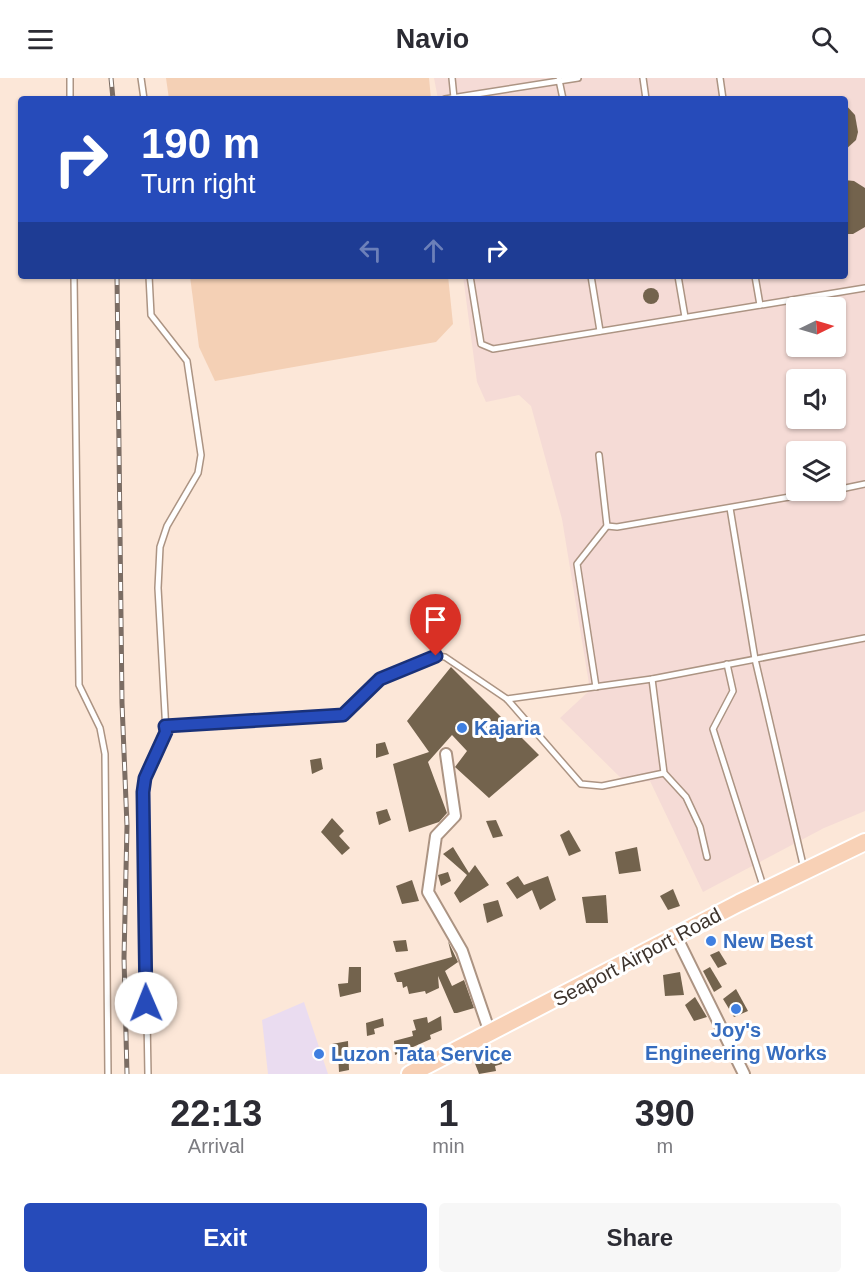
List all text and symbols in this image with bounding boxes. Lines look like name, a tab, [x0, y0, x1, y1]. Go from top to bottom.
icon: menu	[24, 23, 57, 56]
icon: search	[808, 23, 841, 56]
text: Navio	[396, 24, 469, 54]
icon: right	[42, 120, 120, 198]
text: 190 m	[141, 120, 260, 167]
text: Turn right	[141, 169, 256, 199]
icon: left	[354, 234, 387, 267]
icon: ahead	[417, 234, 450, 267]
icon: right	[480, 234, 513, 267]
north arrow	[786, 297, 846, 357]
map controls	[786, 297, 846, 501]
button: sound	[786, 369, 846, 429]
button: layers	[786, 441, 846, 501]
pin	[410, 594, 461, 656]
icon: arrive	[419, 603, 452, 636]
place label: Kajaria	[474, 717, 542, 739]
marker: Kajaria	[455, 721, 469, 735]
street label: Seaport Airport Road	[549, 903, 725, 1011]
place label: New Best	[723, 930, 813, 952]
marker: New Best	[704, 934, 718, 948]
position arrow	[114, 971, 178, 1035]
marker: Joy's Engineering Works	[729, 1002, 743, 1016]
place label: Joy's Engineering Works	[645, 1019, 827, 1064]
place label: Luzon Tata Service	[331, 1043, 512, 1065]
marker: Luzon Tata Service	[312, 1047, 326, 1061]
text: 22:13	[170, 1093, 262, 1134]
text: 1	[438, 1093, 458, 1134]
text: 390	[635, 1093, 695, 1134]
text: Arrival	[188, 1135, 245, 1157]
text: min	[432, 1135, 465, 1157]
text: m	[656, 1135, 673, 1157]
button: Exit	[24, 1203, 427, 1272]
button: Share	[439, 1203, 841, 1272]

